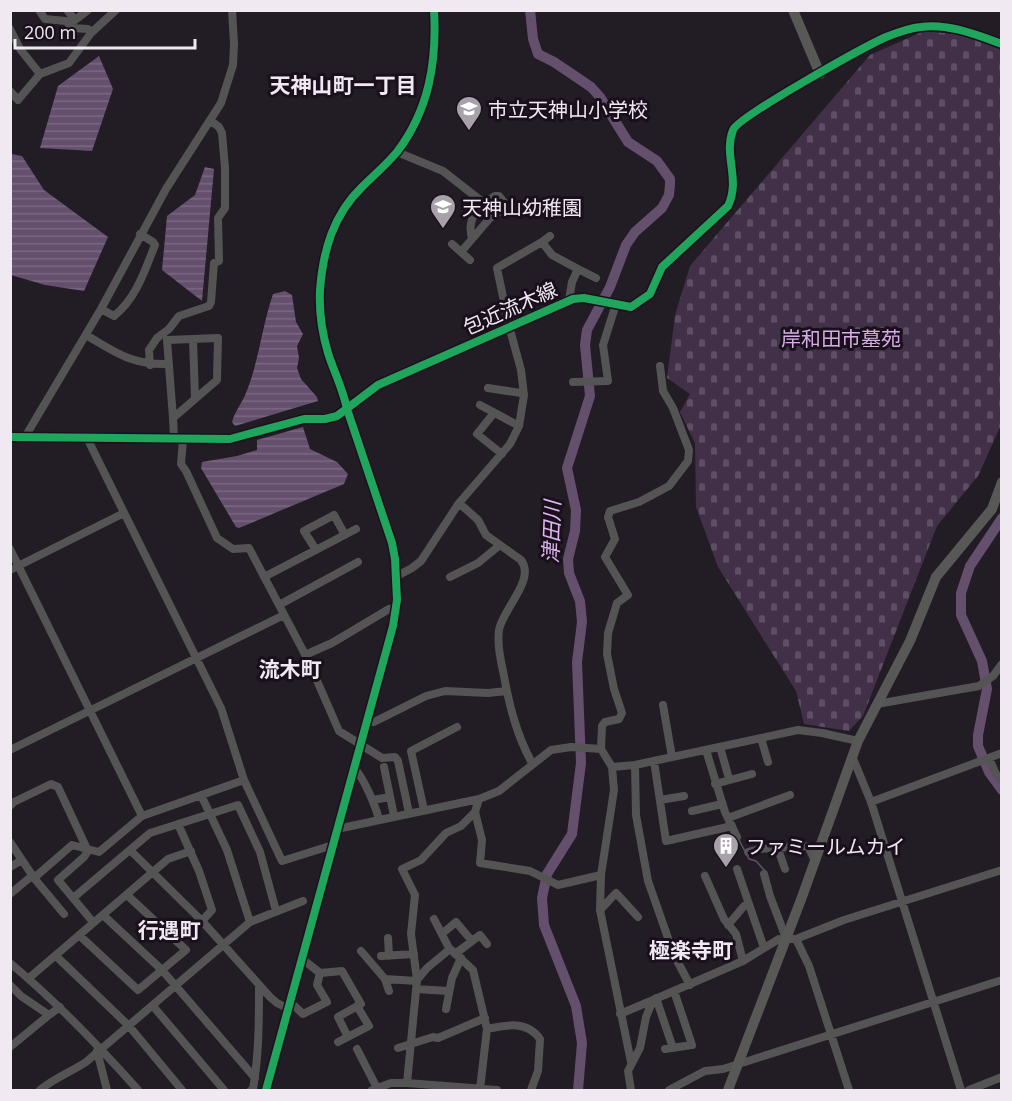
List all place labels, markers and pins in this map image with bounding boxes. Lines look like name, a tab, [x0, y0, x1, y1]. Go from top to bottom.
school or university icon: 市立天神山小学校	[454, 94, 484, 132]
place label: 市立天神山小学校	[488, 96, 648, 123]
school or university icon: 天神山幼稚園	[428, 192, 458, 230]
place label: 天神山幼稚園	[462, 194, 582, 221]
building icon: ファミールムカイ	[711, 831, 741, 869]
place label: ファミールムカイ	[746, 833, 906, 860]

